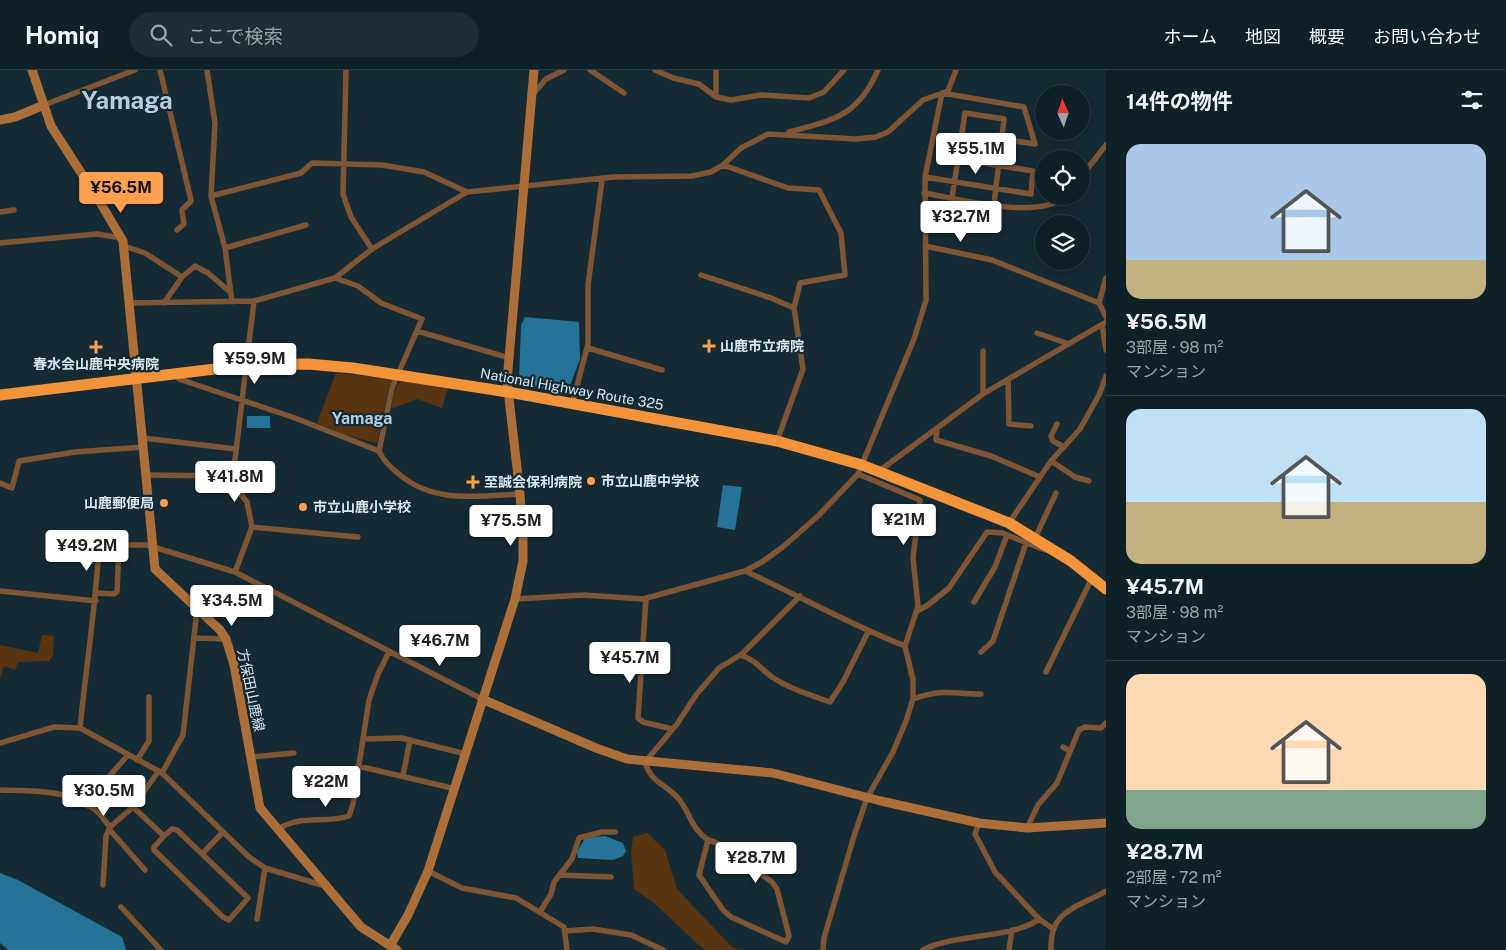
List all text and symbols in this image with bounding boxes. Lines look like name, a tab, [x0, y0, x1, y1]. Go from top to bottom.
search box	[129, 12, 479, 57]
text: Homiq	[25, 21, 99, 49]
icon: search	[147, 21, 175, 49]
text: ここで検索	[187, 25, 282, 47]
text: ホーム	[1164, 26, 1217, 47]
text: 地図	[1245, 26, 1281, 47]
text: 概要	[1309, 26, 1345, 47]
text: お問い合わせ	[1373, 26, 1481, 47]
north arrow	[1035, 85, 1090, 140]
map controls	[1035, 85, 1090, 270]
district label: Yamaga	[81, 86, 173, 114]
icon: filters	[1458, 86, 1486, 114]
text: 14件の物件	[1126, 89, 1233, 114]
pin: ¥55.1M	[935, 132, 1017, 175]
text: ¥55.1M	[947, 139, 1005, 158]
button: locate	[1035, 150, 1090, 205]
pin: ¥56.5M	[80, 172, 162, 214]
icon: home	[1261, 176, 1351, 266]
text: ¥56.5M	[90, 178, 152, 197]
pin: ¥32.7M	[920, 200, 1002, 243]
text: ¥32.7M	[931, 207, 991, 226]
button: layers	[1035, 215, 1090, 270]
text: ¥56.5M	[1126, 309, 1207, 334]
place label: 山鹿市立病院	[720, 338, 804, 354]
text: 3部屋 · 98 m²	[1126, 338, 1223, 357]
marker: 山鹿市立病院	[702, 339, 716, 353]
marker: 春水会山鹿中央病院	[89, 340, 103, 354]
pin: ¥59.9M	[214, 342, 296, 385]
text: ¥59.9M	[224, 349, 286, 368]
place label: 春水会山鹿中央病院	[33, 356, 159, 372]
text: マンション	[1126, 362, 1206, 381]
street label: National Highway Route 325	[479, 365, 665, 413]
district label: Yamaga	[332, 409, 392, 428]
icon: home	[1261, 442, 1351, 532]
pin: ¥41.8M	[194, 460, 276, 503]
text: ¥41.8M	[206, 467, 264, 486]
place label: 市立山鹿中学校	[601, 473, 699, 489]
place label: 至誠会保利病院	[484, 474, 582, 490]
marker: 至誠会保利病院	[466, 475, 480, 489]
marker: 市立山鹿中学校	[585, 475, 597, 487]
place label: 山鹿郵便局	[84, 495, 154, 511]
marker: 山鹿郵便局	[158, 497, 170, 509]
place label: 市立山鹿小学校	[313, 499, 411, 515]
marker: 市立山鹿小学校	[297, 501, 309, 513]
pin: ¥75.5M	[470, 504, 552, 547]
pin: ¥21M	[874, 504, 934, 546]
text: ¥21M	[883, 510, 925, 529]
text: ¥75.5M	[480, 511, 542, 530]
pin: ¥49.2M	[46, 530, 128, 572]
text: ¥49.2M	[56, 536, 118, 555]
text: ¥45.7M	[1126, 574, 1204, 599]
pin: ¥34.5M	[191, 584, 273, 627]
text: ¥34.5M	[201, 591, 263, 610]
text: 3部屋 · 98 m²	[1126, 603, 1223, 622]
pin: ¥46.7M	[399, 624, 481, 667]
text: マンション	[1126, 627, 1206, 646]
text: ¥46.7M	[410, 631, 470, 650]
pin: ¥45.7M	[589, 642, 671, 684]
street label: 方保田山鹿線	[234, 647, 268, 733]
text: ¥45.7M	[600, 648, 660, 667]
icon: home	[1261, 707, 1351, 797]
pin: ¥22M	[296, 766, 356, 808]
text: ¥22M	[303, 772, 349, 791]
pin: ¥30.5M	[63, 774, 145, 817]
text: ¥30.5M	[73, 781, 135, 800]
text: ¥28.7M	[1126, 839, 1204, 864]
pin: ¥28.7M	[715, 842, 797, 884]
text: ¥28.7M	[726, 848, 786, 867]
text: 2部屋 · 72 m²	[1126, 868, 1222, 887]
text: マンション	[1126, 892, 1206, 911]

